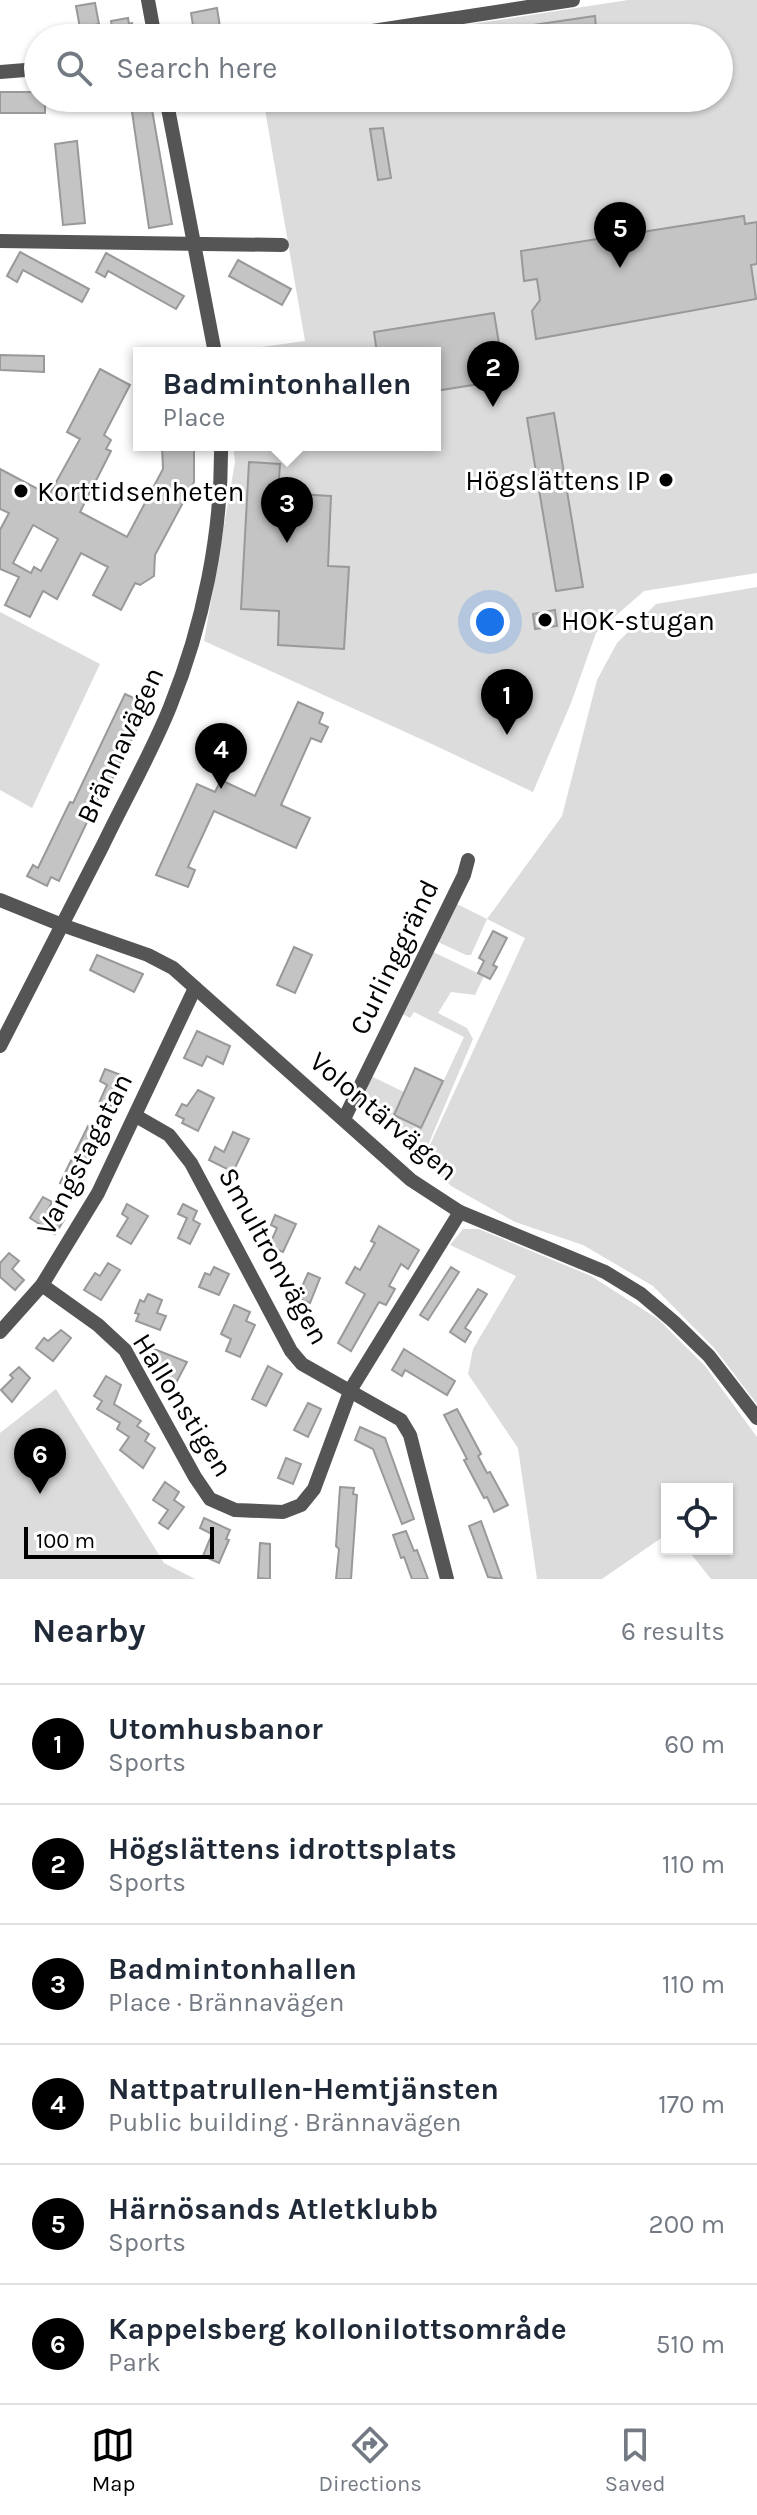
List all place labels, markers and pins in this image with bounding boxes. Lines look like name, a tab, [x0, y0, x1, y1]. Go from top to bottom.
pin: 5	[594, 202, 646, 268]
pin: 2	[467, 341, 519, 407]
place label: Högslättens IP	[465, 464, 650, 497]
marker: Högslättens IP	[657, 471, 675, 489]
place label: Korttidsenheten	[37, 475, 245, 508]
pin: 3	[261, 477, 313, 543]
marker: Korttidsenheten	[12, 482, 30, 500]
place label: HOK-stugan	[561, 604, 715, 637]
marker: HOK-stugan	[536, 611, 554, 629]
pin: 1	[481, 669, 533, 735]
pin: 4	[195, 723, 247, 789]
pin: 6	[14, 1428, 66, 1494]

